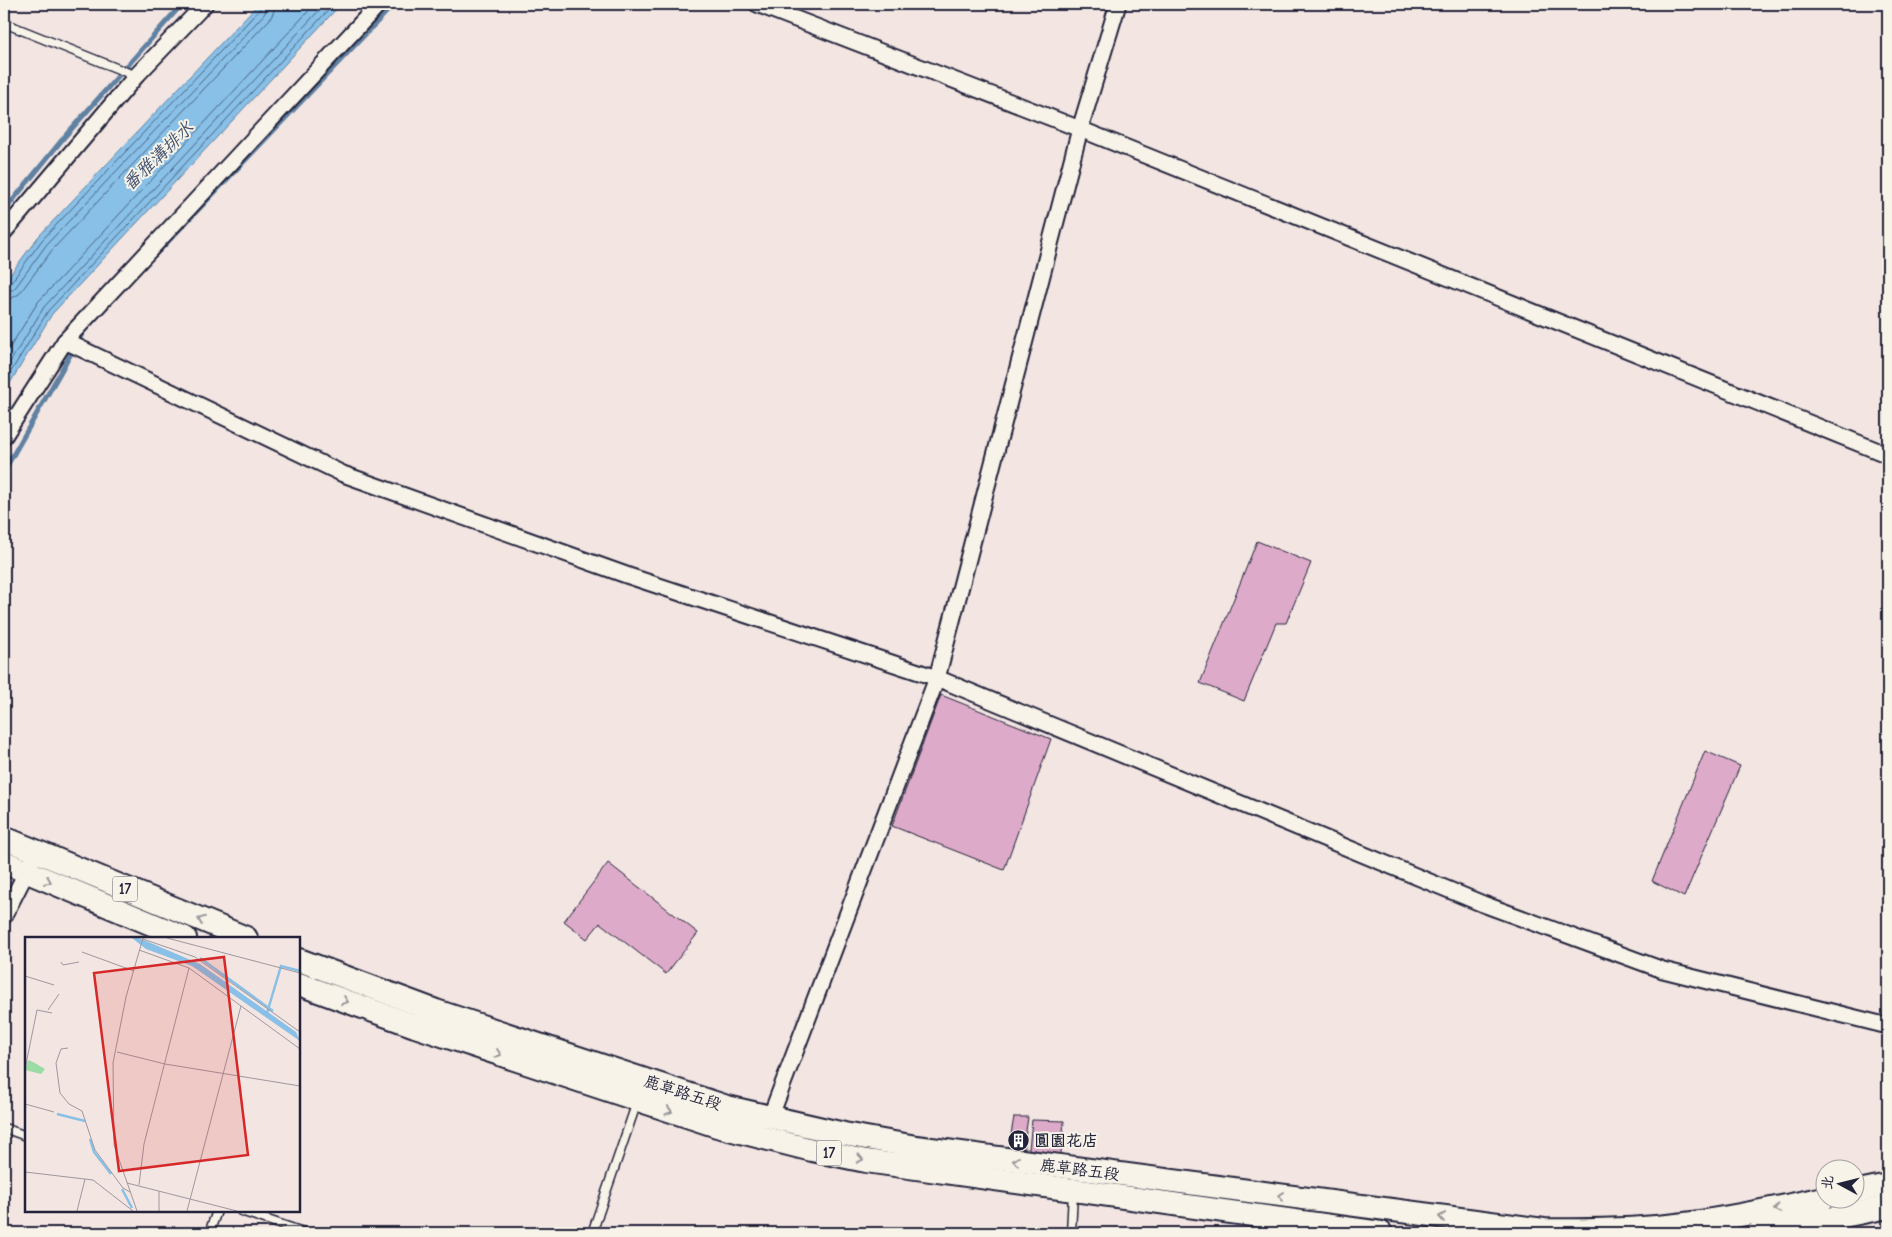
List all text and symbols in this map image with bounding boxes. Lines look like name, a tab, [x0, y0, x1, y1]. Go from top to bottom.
water label: 番雅溝排水	[119, 117, 199, 195]
one-way arrow	[44, 876, 52, 886]
road number: 17	[112, 876, 138, 902]
one-way arrow	[197, 916, 206, 926]
inset map	[25, 937, 300, 1212]
one-way arrow	[340, 995, 348, 1005]
one-way arrow	[493, 1048, 502, 1058]
street label: 鹿草路五段	[642, 1072, 724, 1114]
one-way arrow	[664, 1105, 672, 1115]
building icon: 圓園花店	[1006, 1128, 1030, 1152]
place label: 圓園花店	[1034, 1132, 1098, 1150]
road number: 17	[816, 1140, 842, 1166]
one-way arrow	[856, 1154, 864, 1164]
one-way arrow	[1011, 1156, 1019, 1167]
street label: 鹿草路五段	[1039, 1156, 1121, 1184]
north arrow	[1814, 1160, 1864, 1210]
text: 北	[1818, 1174, 1837, 1190]
one-way arrow	[1276, 1191, 1284, 1202]
one-way arrow	[1772, 1203, 1781, 1213]
one-way arrow	[1438, 1212, 1446, 1223]

